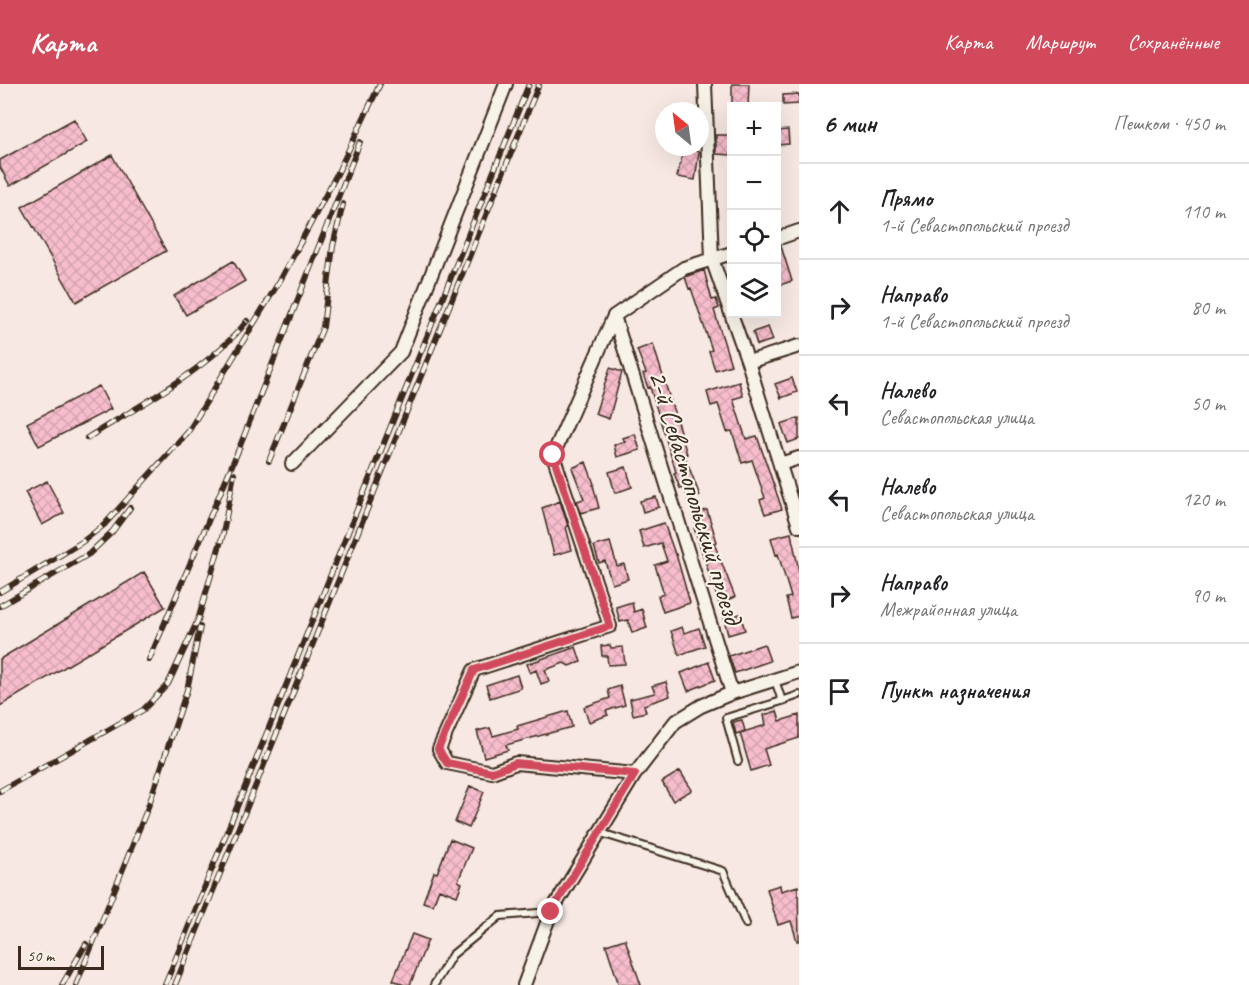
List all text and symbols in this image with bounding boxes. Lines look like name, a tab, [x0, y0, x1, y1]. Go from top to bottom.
text: Карта	[30, 25, 97, 60]
text: Карта	[944, 29, 993, 55]
text: Маршрут	[1026, 29, 1095, 55]
text: Сохранённые	[1128, 29, 1219, 55]
north arrow	[655, 102, 709, 156]
map controls	[727, 102, 781, 318]
button: +	[727, 102, 781, 156]
text: 6 мин	[823, 107, 876, 140]
text: Пешком · 450 m	[1113, 111, 1225, 136]
button: −	[727, 156, 781, 210]
text: Прямо	[880, 185, 932, 213]
icon: ahead	[823, 195, 856, 228]
text: 110 m	[1182, 199, 1225, 224]
button: locate	[727, 210, 781, 264]
text: 1-й Севастопольский проезд	[880, 213, 1068, 238]
button: layers	[727, 264, 781, 318]
text: Направо	[880, 281, 947, 309]
icon: right	[823, 291, 856, 324]
text: 80 m	[1191, 295, 1225, 320]
text: 1-й Севастопольский проезд	[880, 309, 1068, 334]
street label: 2-й Севастопольский проезд	[641, 366, 752, 631]
text: Налево	[880, 377, 936, 405]
icon: left	[823, 387, 856, 420]
text: 50 m	[1191, 391, 1225, 416]
text: Севастопольская улица	[880, 405, 1034, 430]
route start	[539, 441, 565, 467]
text: Налево	[880, 473, 936, 501]
icon: left	[823, 483, 856, 516]
text: 120 m	[1182, 487, 1225, 512]
text: Севастопольская улица	[880, 501, 1034, 526]
text: Направо	[880, 569, 947, 597]
icon: right	[823, 579, 856, 612]
text: 90 m	[1191, 583, 1225, 608]
text: Межрайонная улица	[880, 597, 1017, 622]
icon: arrive	[823, 675, 856, 708]
text: Пункт назначения	[880, 677, 1029, 705]
route end	[537, 898, 563, 924]
scale bar	[18, 943, 104, 970]
text: 50 m	[27, 946, 54, 966]

